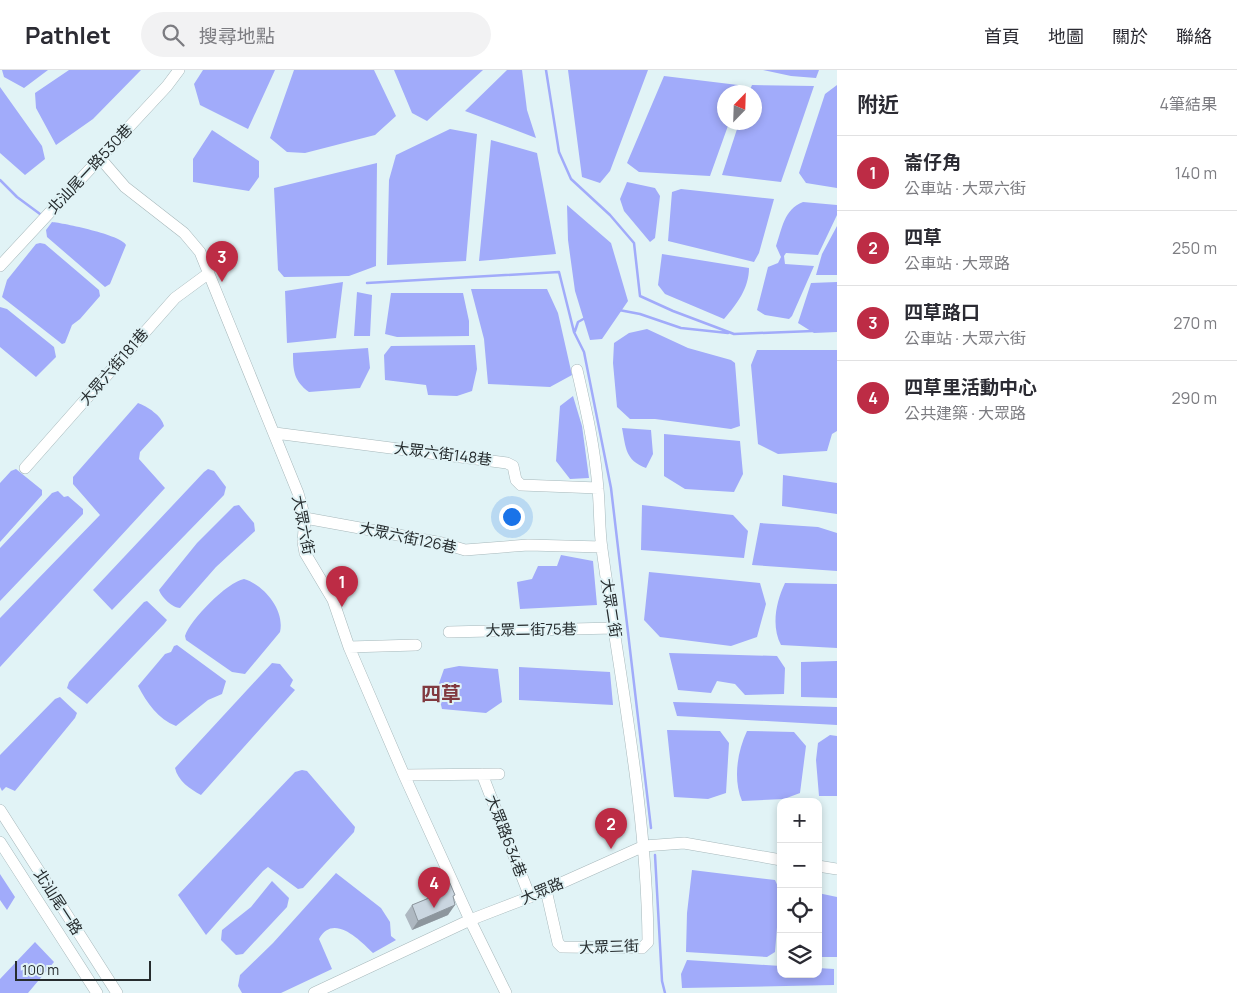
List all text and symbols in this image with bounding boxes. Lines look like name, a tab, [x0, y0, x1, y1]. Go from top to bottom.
search box	[141, 12, 491, 57]
text: Pathlet	[25, 18, 111, 51]
icon: search	[159, 21, 187, 49]
text: 搜尋地點	[199, 23, 275, 49]
text: 首頁	[984, 24, 1020, 48]
text: 地圖	[1048, 24, 1084, 48]
text: 關於	[1112, 24, 1148, 48]
text: 聯絡	[1176, 24, 1212, 48]
north arrow	[717, 85, 762, 130]
text: 附近	[857, 90, 899, 118]
text: 4筆結果	[1160, 93, 1217, 115]
street label: 北汕尾一路530巷	[42, 119, 137, 218]
text: 崙仔角	[904, 149, 961, 175]
text: 1	[869, 162, 877, 184]
text: 140 m	[1175, 162, 1217, 184]
text: 公車站 · 大眾六街	[904, 177, 1026, 199]
text: 四草	[904, 224, 942, 250]
text: 2	[868, 237, 878, 259]
text: 250 m	[1172, 237, 1217, 259]
pin: 3	[206, 241, 238, 282]
text: 公車站 · 大眾路	[904, 252, 1010, 274]
text: 四草路口	[904, 299, 980, 325]
text: 3	[868, 312, 878, 334]
text: 270 m	[1173, 312, 1217, 334]
street label: 大眾六街181巷	[74, 324, 153, 410]
text: 公車站 · 大眾六街	[904, 327, 1026, 349]
text: 四草里活動中心	[904, 374, 1037, 400]
text: 4	[868, 387, 878, 409]
text: 290 m	[1171, 387, 1217, 409]
text: 公共建築 · 大眾路	[904, 402, 1026, 424]
street label: 大眾六街148巷	[393, 437, 493, 470]
street label: 大眾六街	[287, 493, 320, 556]
your location	[499, 504, 525, 530]
street label: 大眾六街126巷	[358, 517, 459, 558]
pin: 1	[326, 566, 358, 607]
street label: 大眾二街	[596, 577, 627, 639]
street label: 大眾二街75巷	[485, 618, 577, 641]
district label: 四草	[421, 680, 461, 707]
street label: 大眾路634巷	[481, 792, 532, 880]
map controls	[777, 798, 822, 978]
button: +	[777, 798, 822, 843]
pin: 2	[595, 808, 627, 849]
button: −	[777, 843, 822, 888]
street label: 北汕尾一路	[29, 865, 88, 939]
pin: 4	[418, 867, 450, 908]
street label: 大眾路	[517, 872, 567, 909]
button: locate	[777, 888, 822, 933]
button: layers	[777, 933, 822, 978]
street label: 大眾三街	[579, 935, 639, 958]
scale bar	[15, 958, 151, 981]
text: 100 m	[22, 960, 59, 979]

